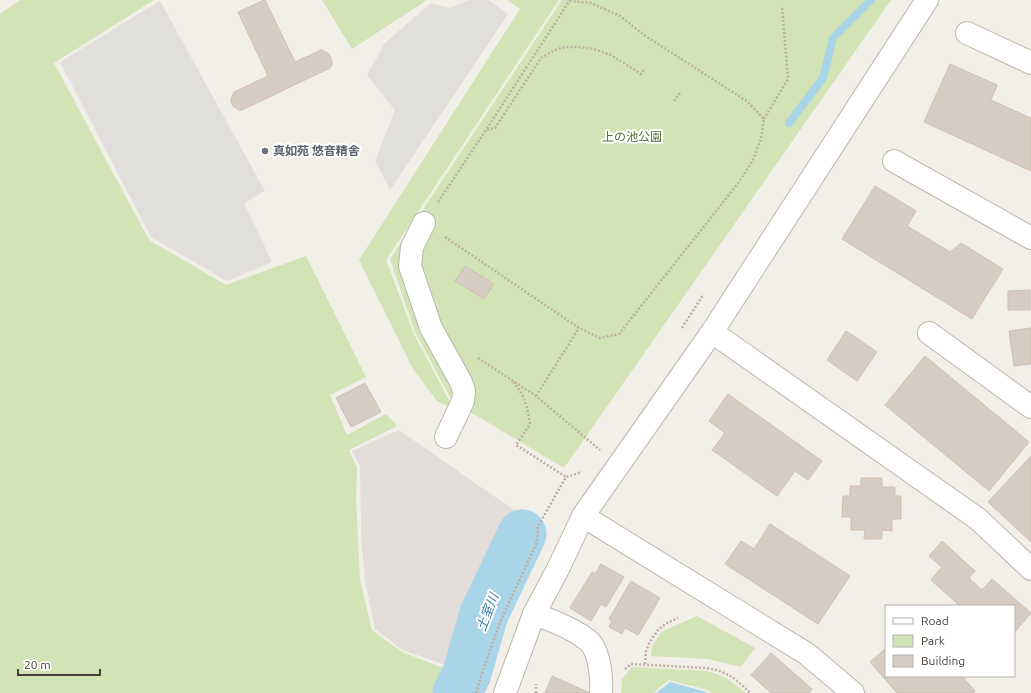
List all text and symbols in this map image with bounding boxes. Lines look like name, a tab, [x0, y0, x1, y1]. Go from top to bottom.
park label: 上の池公園	[602, 130, 662, 143]
place label: 真如苑 悠音精舎	[273, 144, 360, 157]
marker: 真如苑 悠音精舎	[260, 146, 270, 156]
water label: 土室川	[473, 589, 501, 633]
legend	[885, 605, 1015, 677]
text: Road	[921, 614, 949, 627]
text: Park	[921, 634, 945, 647]
scale bar	[18, 651, 100, 677]
text: Building	[921, 654, 965, 667]
text: 20 m	[24, 658, 51, 671]

